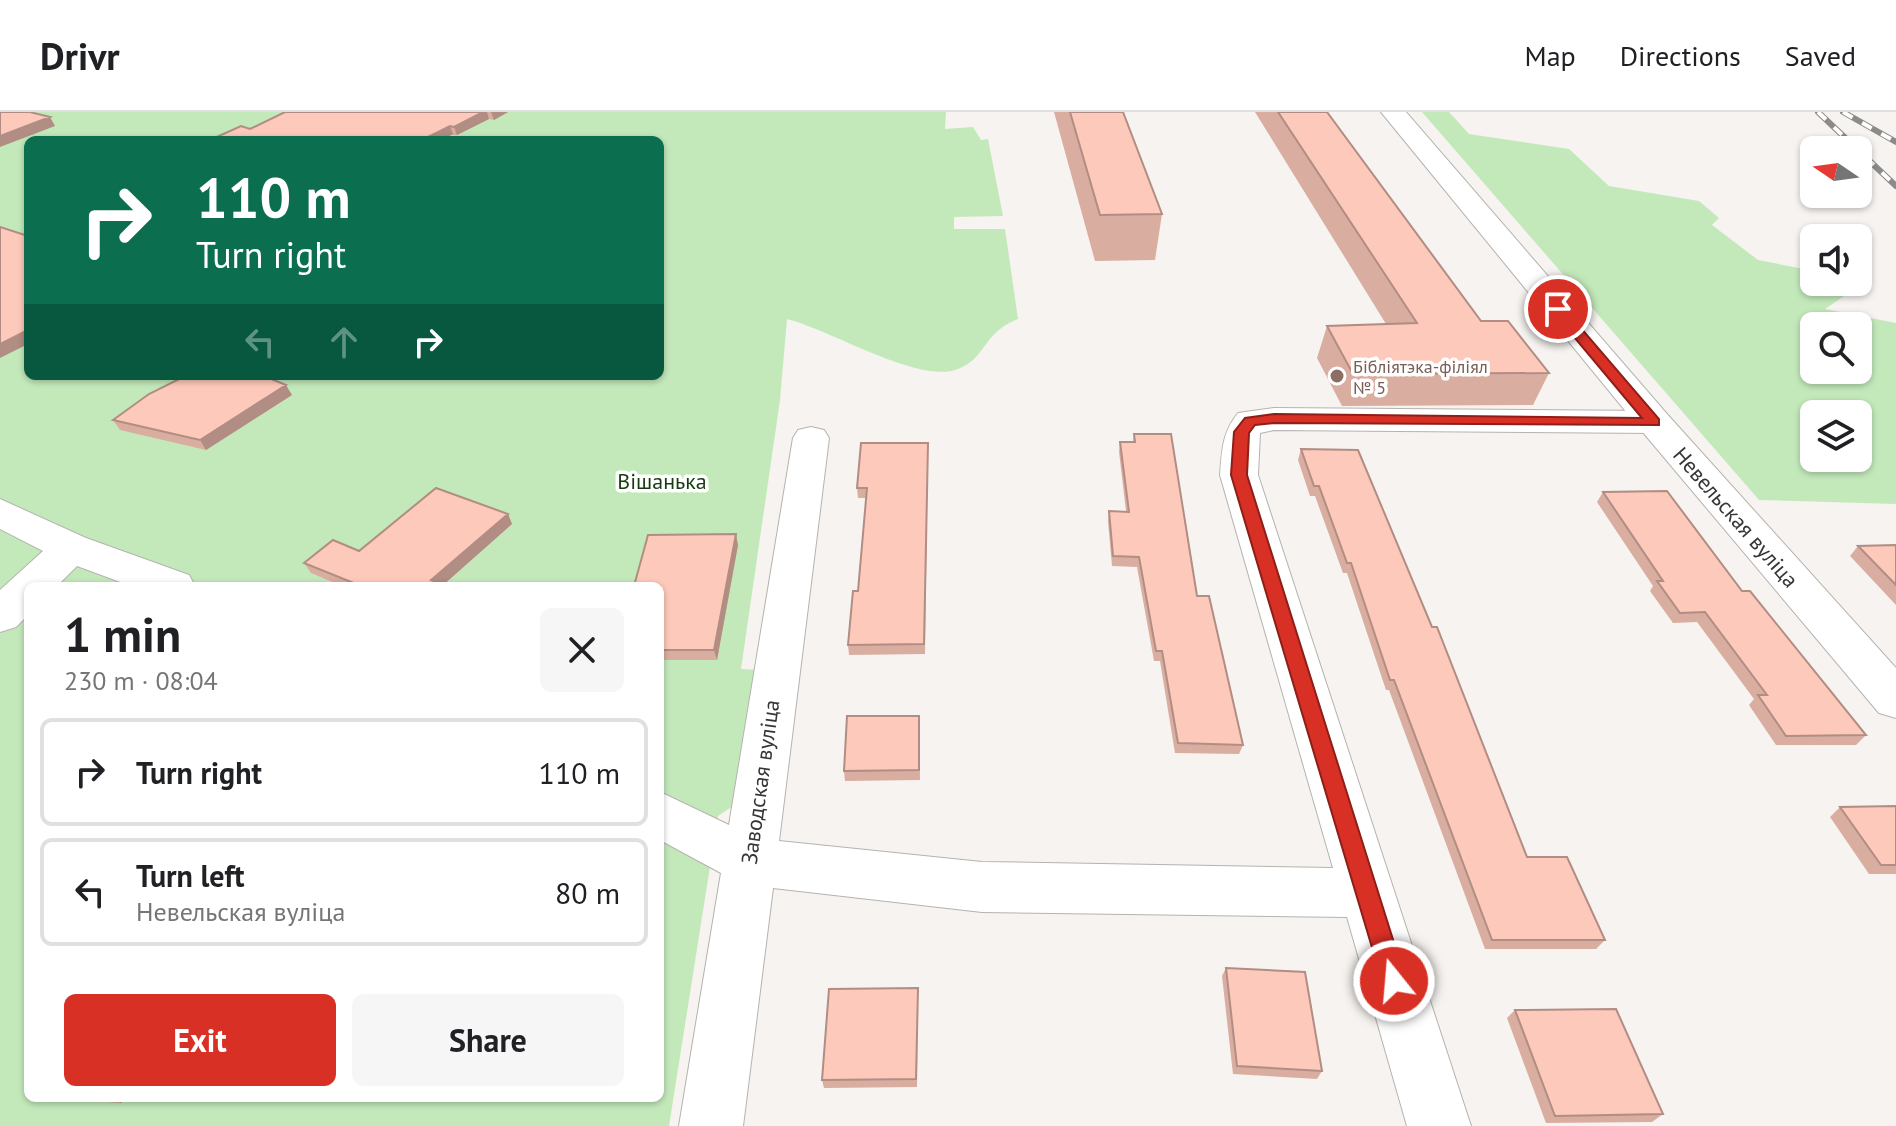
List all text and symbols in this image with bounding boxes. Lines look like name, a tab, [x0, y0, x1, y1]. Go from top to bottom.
text: Drivr	[40, 31, 120, 80]
text: Map	[1525, 37, 1576, 74]
text: Directions	[1620, 37, 1741, 74]
text: Saved	[1785, 37, 1856, 74]
north arrow	[1800, 136, 1872, 208]
map controls	[1800, 136, 1872, 472]
text: 110 m	[196, 161, 351, 233]
icon: right	[64, 168, 168, 272]
button: sound	[1800, 224, 1872, 296]
text: Turn right	[196, 231, 346, 278]
pin	[1524, 275, 1592, 343]
icon: arrive	[1536, 287, 1580, 331]
button: search	[1800, 312, 1872, 384]
icon: left	[238, 320, 282, 364]
icon: ahead	[322, 320, 366, 364]
icon: right	[406, 320, 450, 364]
place label: Бібліятэка-філіял № 5	[1353, 355, 1488, 399]
marker: Бібліятэка-філіял № 5	[1328, 367, 1346, 385]
button: layers	[1800, 400, 1872, 472]
street label: Невельская вуліца	[1667, 441, 1805, 593]
park label: Вішанька	[617, 467, 707, 495]
text: 1 min	[64, 603, 181, 665]
button: close	[540, 608, 624, 692]
text: 230 m · 08:04	[64, 664, 218, 697]
street label: Заводская вуліца	[735, 698, 785, 866]
icon: right	[68, 750, 112, 794]
text: Turn right	[136, 753, 262, 792]
text: 110 m	[539, 753, 620, 792]
text: Turn left	[136, 856, 244, 895]
icon: left	[68, 870, 112, 914]
text: 80 m	[555, 873, 620, 912]
text: Невельская вуліца	[136, 895, 345, 928]
position arrow	[1352, 939, 1436, 1023]
button: Exit	[64, 994, 336, 1086]
button: Share	[352, 994, 624, 1086]

